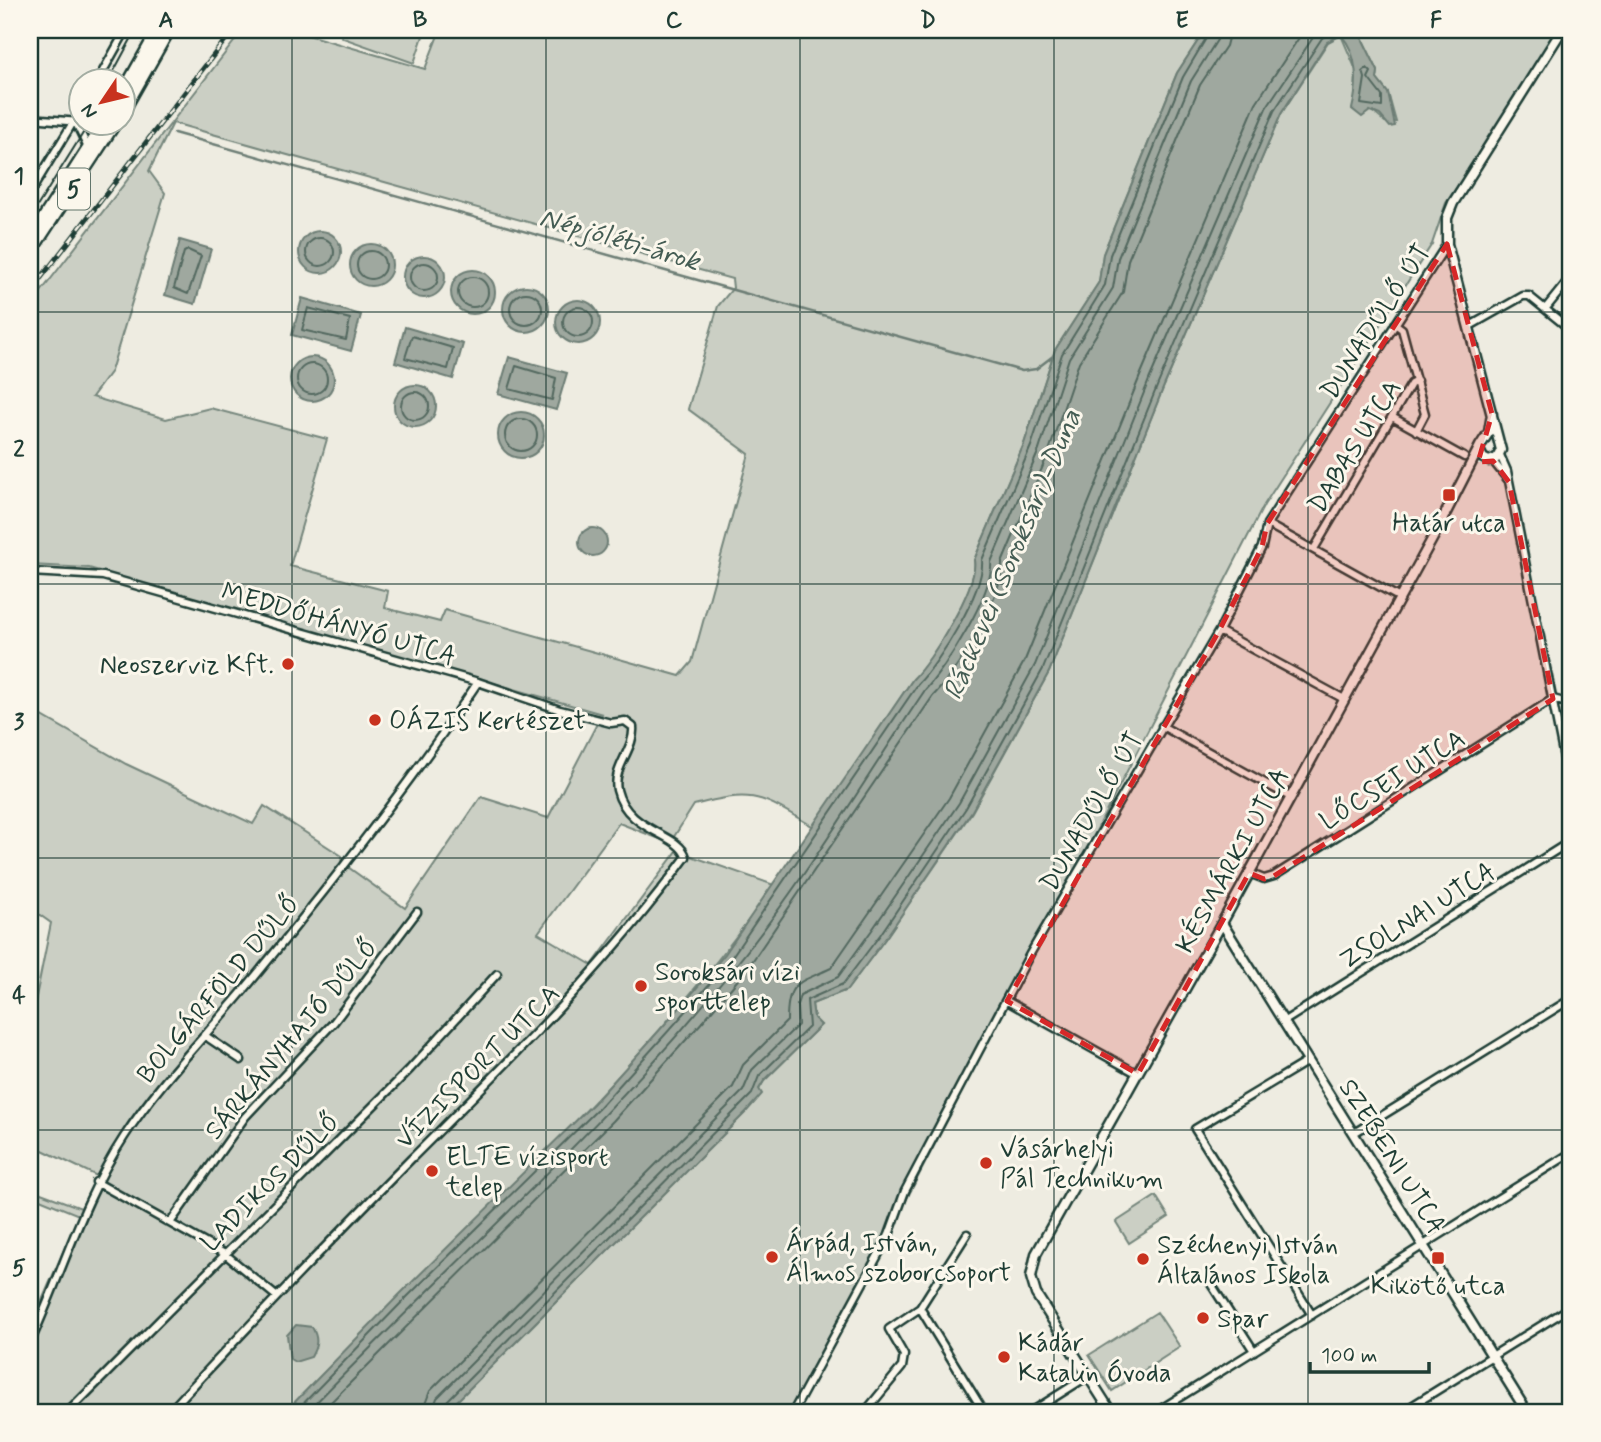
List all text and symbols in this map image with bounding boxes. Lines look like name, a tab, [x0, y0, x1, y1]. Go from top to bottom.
text: A	[158, 6, 174, 36]
text: B	[413, 6, 428, 36]
text: C	[666, 6, 683, 36]
text: D	[920, 6, 936, 36]
text: E	[1175, 6, 1189, 36]
text: F	[1430, 6, 1442, 36]
north arrow	[66, 66, 136, 136]
text: N	[75, 99, 103, 123]
text: 1	[14, 162, 24, 192]
road number: 5	[58, 168, 90, 210]
water label: Népjóléti-árok	[535, 200, 706, 281]
street label: DUNADŰLŐ ÚT	[1313, 237, 1440, 406]
street label: DABAS UTCA	[1301, 374, 1410, 520]
water label: Ráckevei (Soroksári)-Duna	[935, 404, 1091, 706]
text: 2	[13, 435, 25, 465]
marker: Határ utca	[1441, 487, 1457, 503]
place label: Határ utca	[1392, 507, 1506, 541]
street label: MEDDŐHÁNYÓ UTCA	[217, 574, 460, 675]
place label: Neoszerviz Kft.	[100, 649, 274, 683]
marker: Neoszerviz Kft.	[280, 656, 296, 672]
place label: OÁZIS Kertészet	[389, 704, 586, 739]
text: 3	[14, 708, 25, 738]
marker: OÁZIS Kertészet	[367, 712, 383, 728]
street label: LŐCSEI UTCA	[1313, 722, 1472, 839]
street label: DUNADŰLŐ ÚT	[1032, 725, 1152, 898]
street label: KÉSMÁRKI UTCA	[1167, 761, 1299, 960]
street label: ZSOLNAI UTCA	[1334, 855, 1502, 978]
street label: BOLGÁRFÖLD DŰLŐ	[129, 887, 309, 1091]
street label: SÁRKÁNYHAJÓ DŰLŐ	[197, 930, 387, 1147]
place label: Soroksári vízi sporttelep	[655, 956, 800, 1020]
street label: VÍZISPORT UTCA	[388, 977, 568, 1157]
marker: Soroksári vízi sporttelep	[633, 978, 649, 994]
text: 4	[12, 981, 26, 1011]
street label: SZEBENI UTCA	[1330, 1073, 1453, 1241]
street label: LADIKOS DŰLŐ	[193, 1104, 349, 1260]
place label: Vásárhelyi Pál Technikum	[1000, 1133, 1164, 1197]
place label: ELTE vízisport telep	[445, 1141, 608, 1205]
marker: Vásárhelyi Pál Technikum	[978, 1155, 994, 1171]
marker: ELTE vízisport telep	[424, 1163, 440, 1179]
place label: Árpád, István, Álmos szoborcsoport	[786, 1226, 1011, 1291]
place label: Széchenyi István Általános Iskola	[1157, 1229, 1338, 1293]
marker: Árpád, István, Álmos szoborcsoport	[764, 1249, 780, 1265]
marker: Kikötő utca	[1430, 1250, 1446, 1266]
marker: Széchenyi István Általános Iskola	[1135, 1251, 1151, 1267]
text: 5	[12, 1254, 26, 1284]
place label: Kikötő utca	[1371, 1270, 1505, 1304]
place label: Spar	[1217, 1303, 1269, 1337]
marker: Spar	[1195, 1310, 1211, 1326]
place label: Kádár Katalin Óvoda	[1018, 1327, 1172, 1391]
scale bar	[1310, 1330, 1430, 1374]
text: 100 m	[1321, 1342, 1377, 1370]
marker: Kádár Katalin Óvoda	[996, 1349, 1012, 1365]

